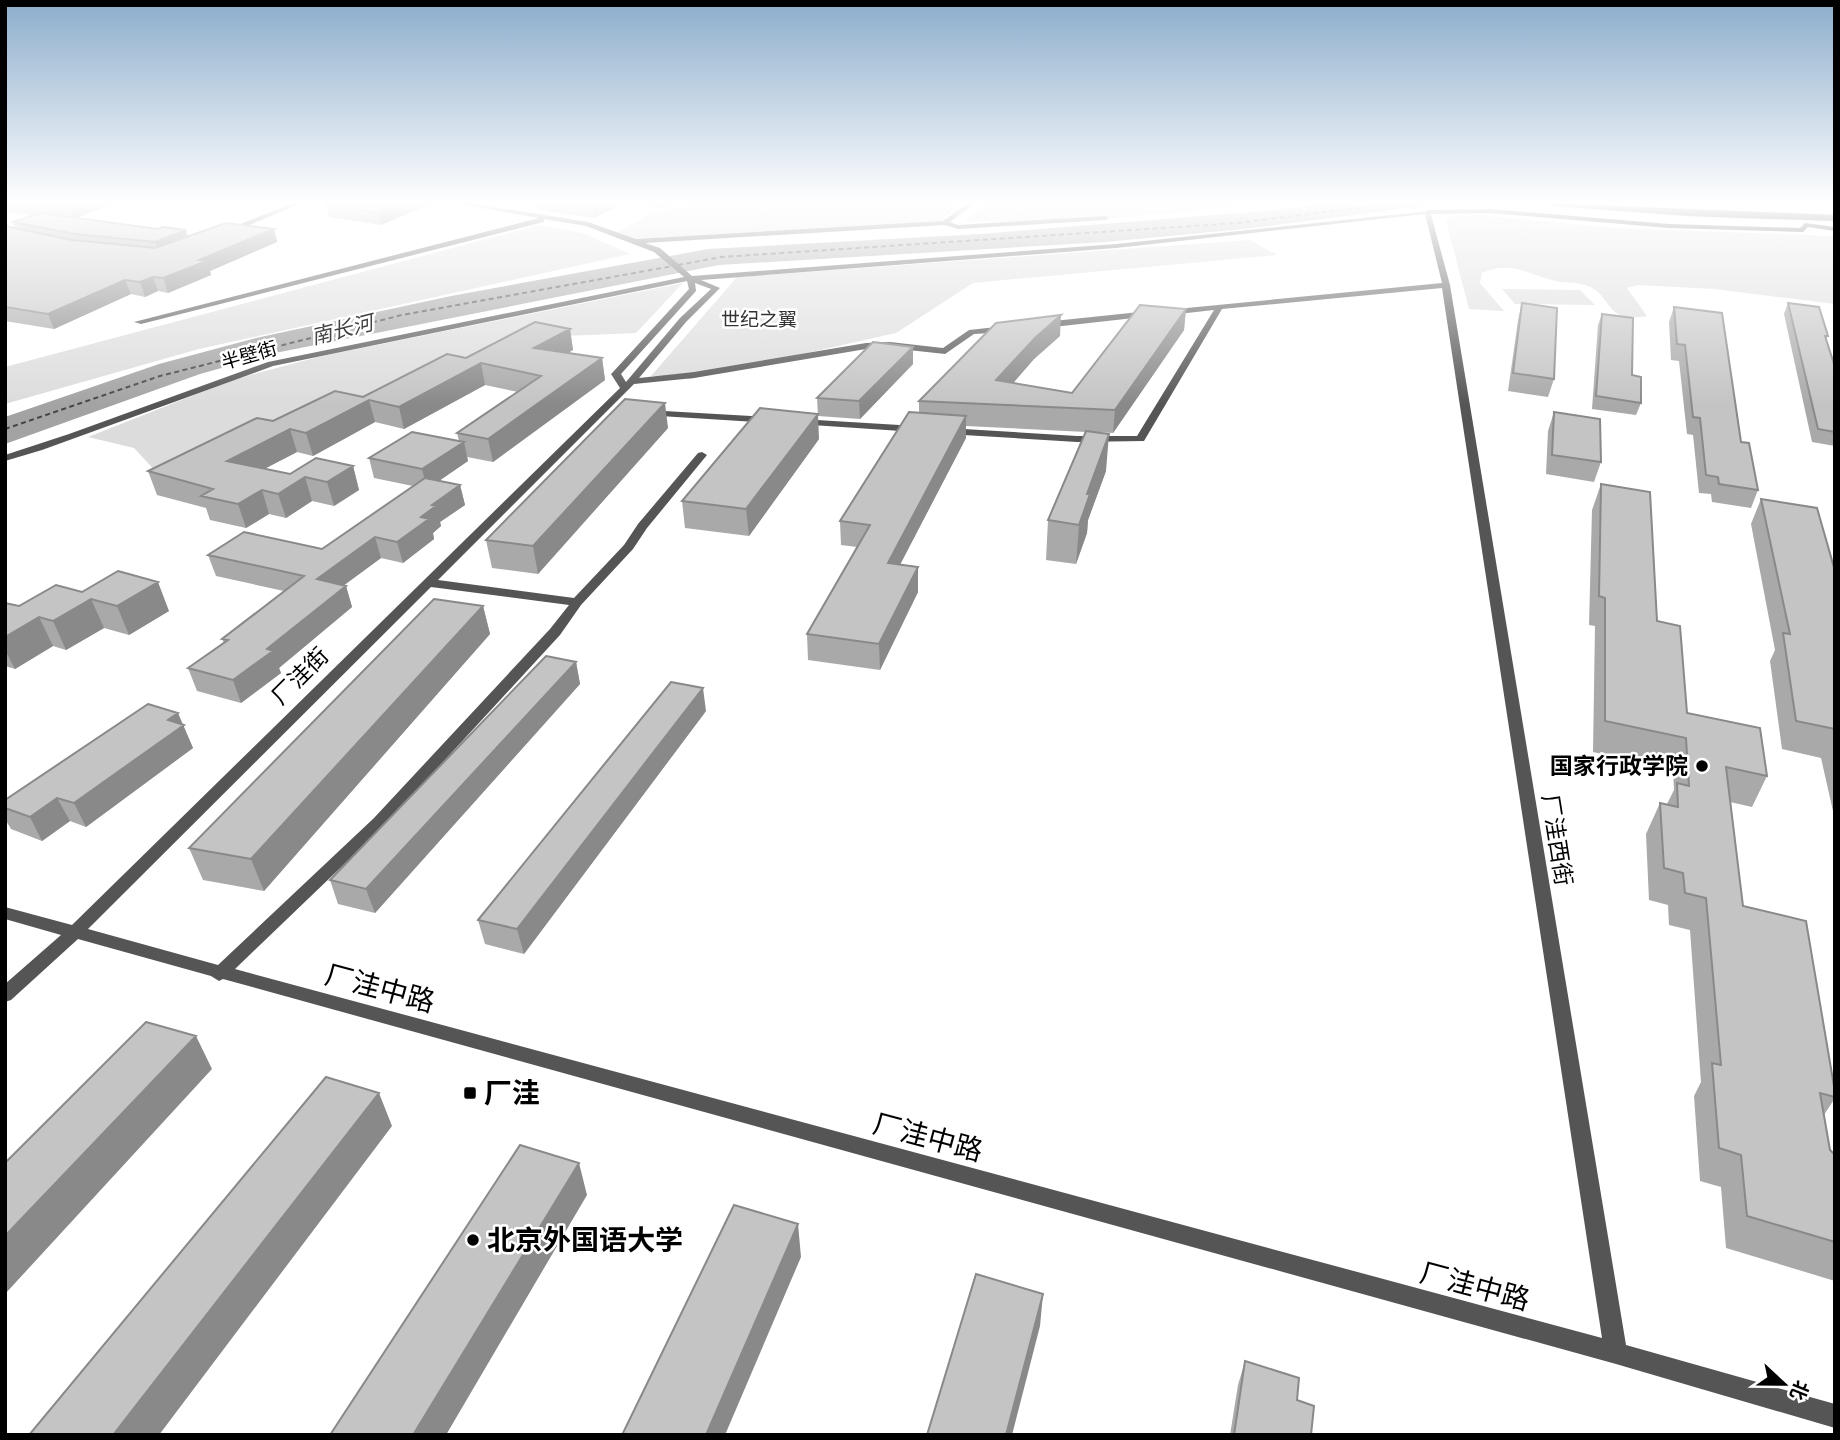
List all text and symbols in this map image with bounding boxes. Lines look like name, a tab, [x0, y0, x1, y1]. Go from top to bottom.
park label: 世纪之翼	[721, 308, 797, 331]
water label: 南长河	[308, 309, 379, 349]
street label: 半壁街	[219, 337, 280, 374]
street label: 厂洼街	[266, 642, 334, 710]
place label: 国家行政学院	[1550, 752, 1688, 780]
marker: 国家行政学院	[1694, 758, 1710, 774]
street label: 厂洼西街	[1536, 792, 1578, 888]
street label: 厂洼中路	[322, 958, 438, 1019]
place label: 厂洼	[484, 1077, 540, 1110]
marker: 厂洼	[462, 1085, 478, 1101]
street label: 厂洼中路	[870, 1107, 986, 1168]
place label: 北京外国语大学	[487, 1224, 683, 1257]
marker: 北京外国语大学	[465, 1232, 481, 1248]
street label: 厂洼中路	[1417, 1256, 1533, 1317]
north arrow	[1749, 1349, 1819, 1419]
text: 北	[1785, 1377, 1814, 1403]

